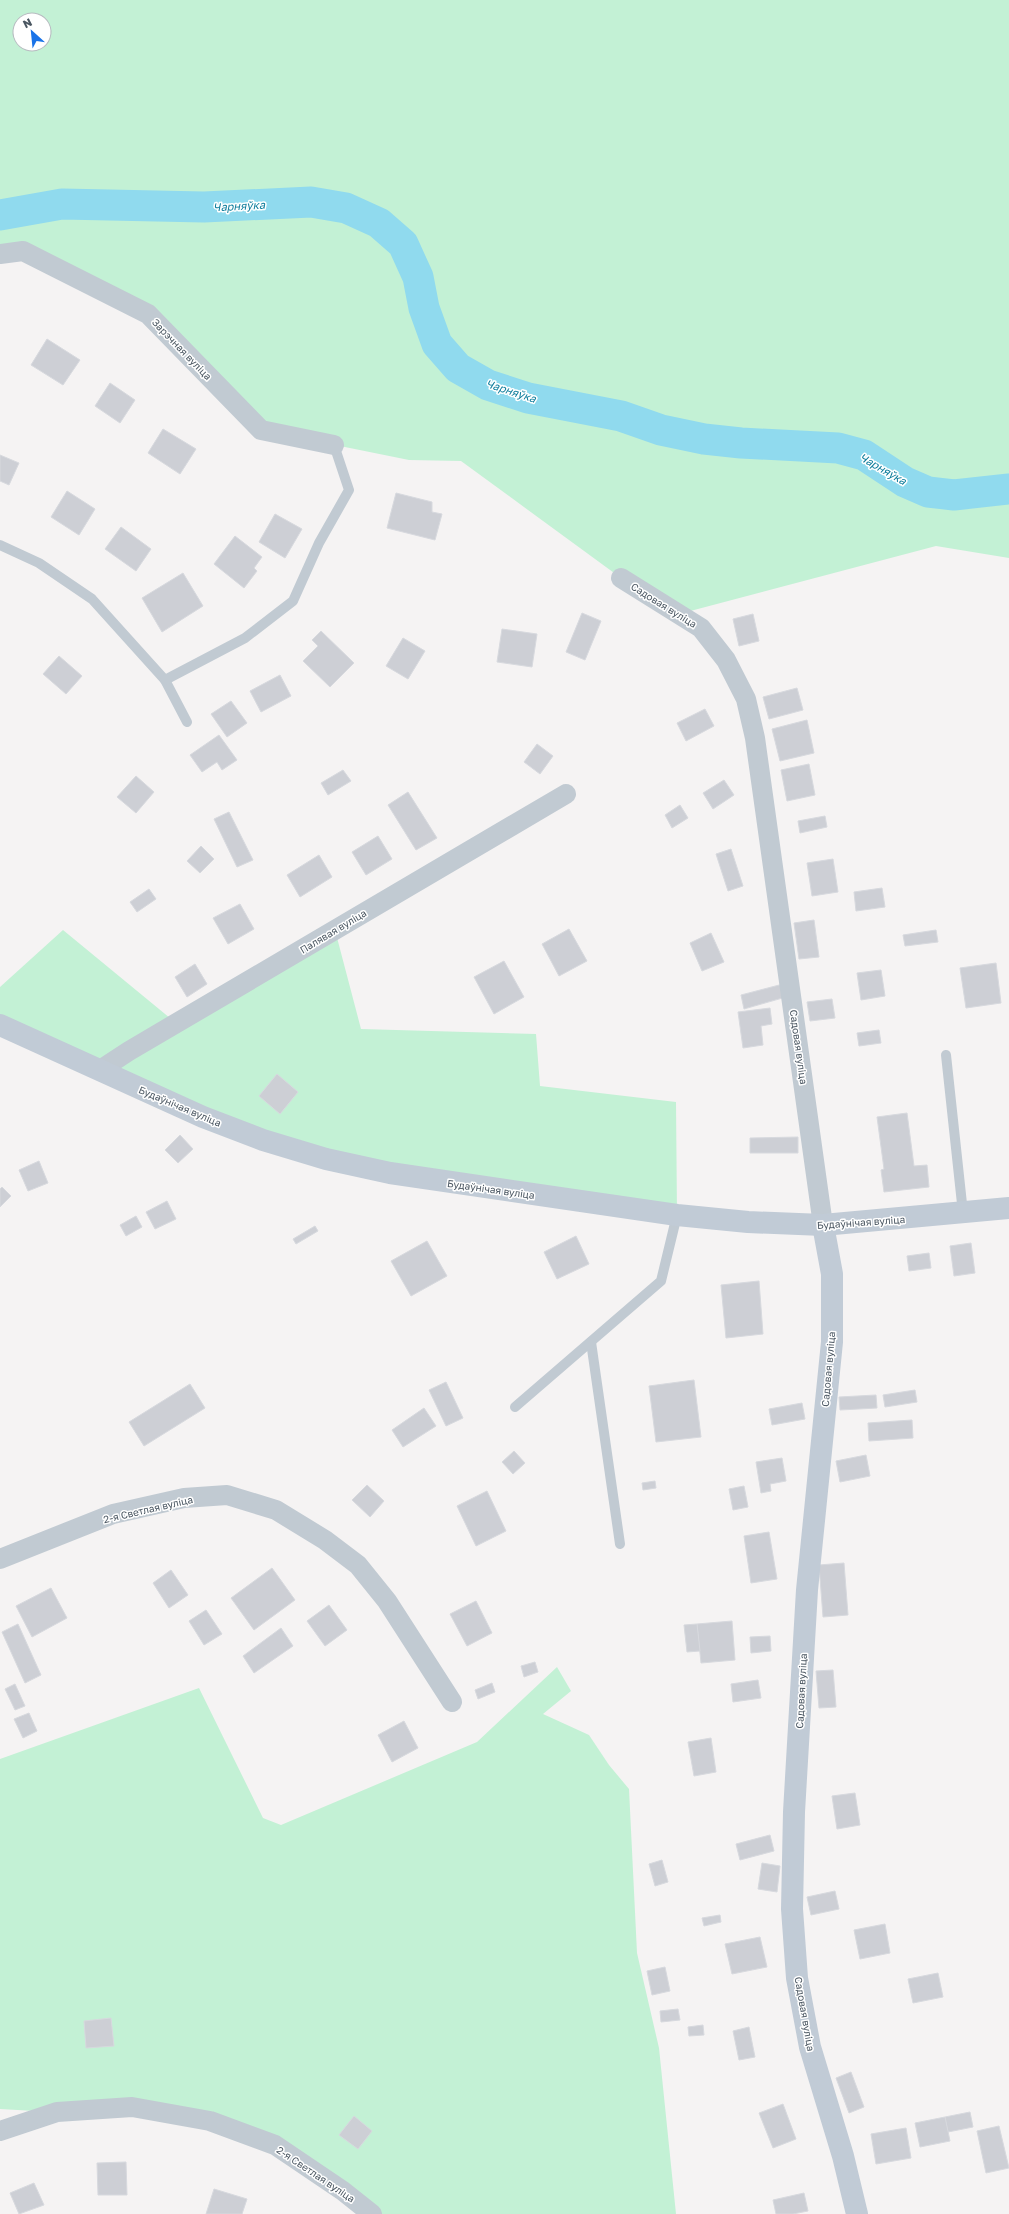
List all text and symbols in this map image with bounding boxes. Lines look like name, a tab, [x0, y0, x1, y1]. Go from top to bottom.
north arrow	[12, 12, 52, 52]
text: N	[21, 15, 34, 30]
water label: Чарняўка	[213, 198, 266, 214]
street label: Зарэчная вуліца	[150, 316, 214, 382]
water label: Чарняўка	[484, 376, 539, 406]
water label: Чарняўка	[857, 450, 910, 488]
street label: Садовая вуліца	[629, 580, 699, 630]
street label: Палявая вуліца	[298, 906, 368, 956]
street label: Садовая вуліца	[788, 1009, 810, 1085]
street label: Будаўнічая вуліца	[137, 1083, 223, 1129]
street label: Будаўнічая вуліца	[446, 1177, 536, 1201]
street label: Будаўнічая вуліца	[817, 1213, 905, 1231]
street label: Садовая вуліца	[819, 1331, 837, 1407]
street label: 2-я Светлая вуліца	[102, 1493, 194, 1525]
street label: Садовая вуліца	[793, 1653, 809, 1729]
street label: Садовая вуліца	[793, 1976, 817, 2052]
street label: 2-я Светлая вуліца	[275, 2143, 357, 2205]

